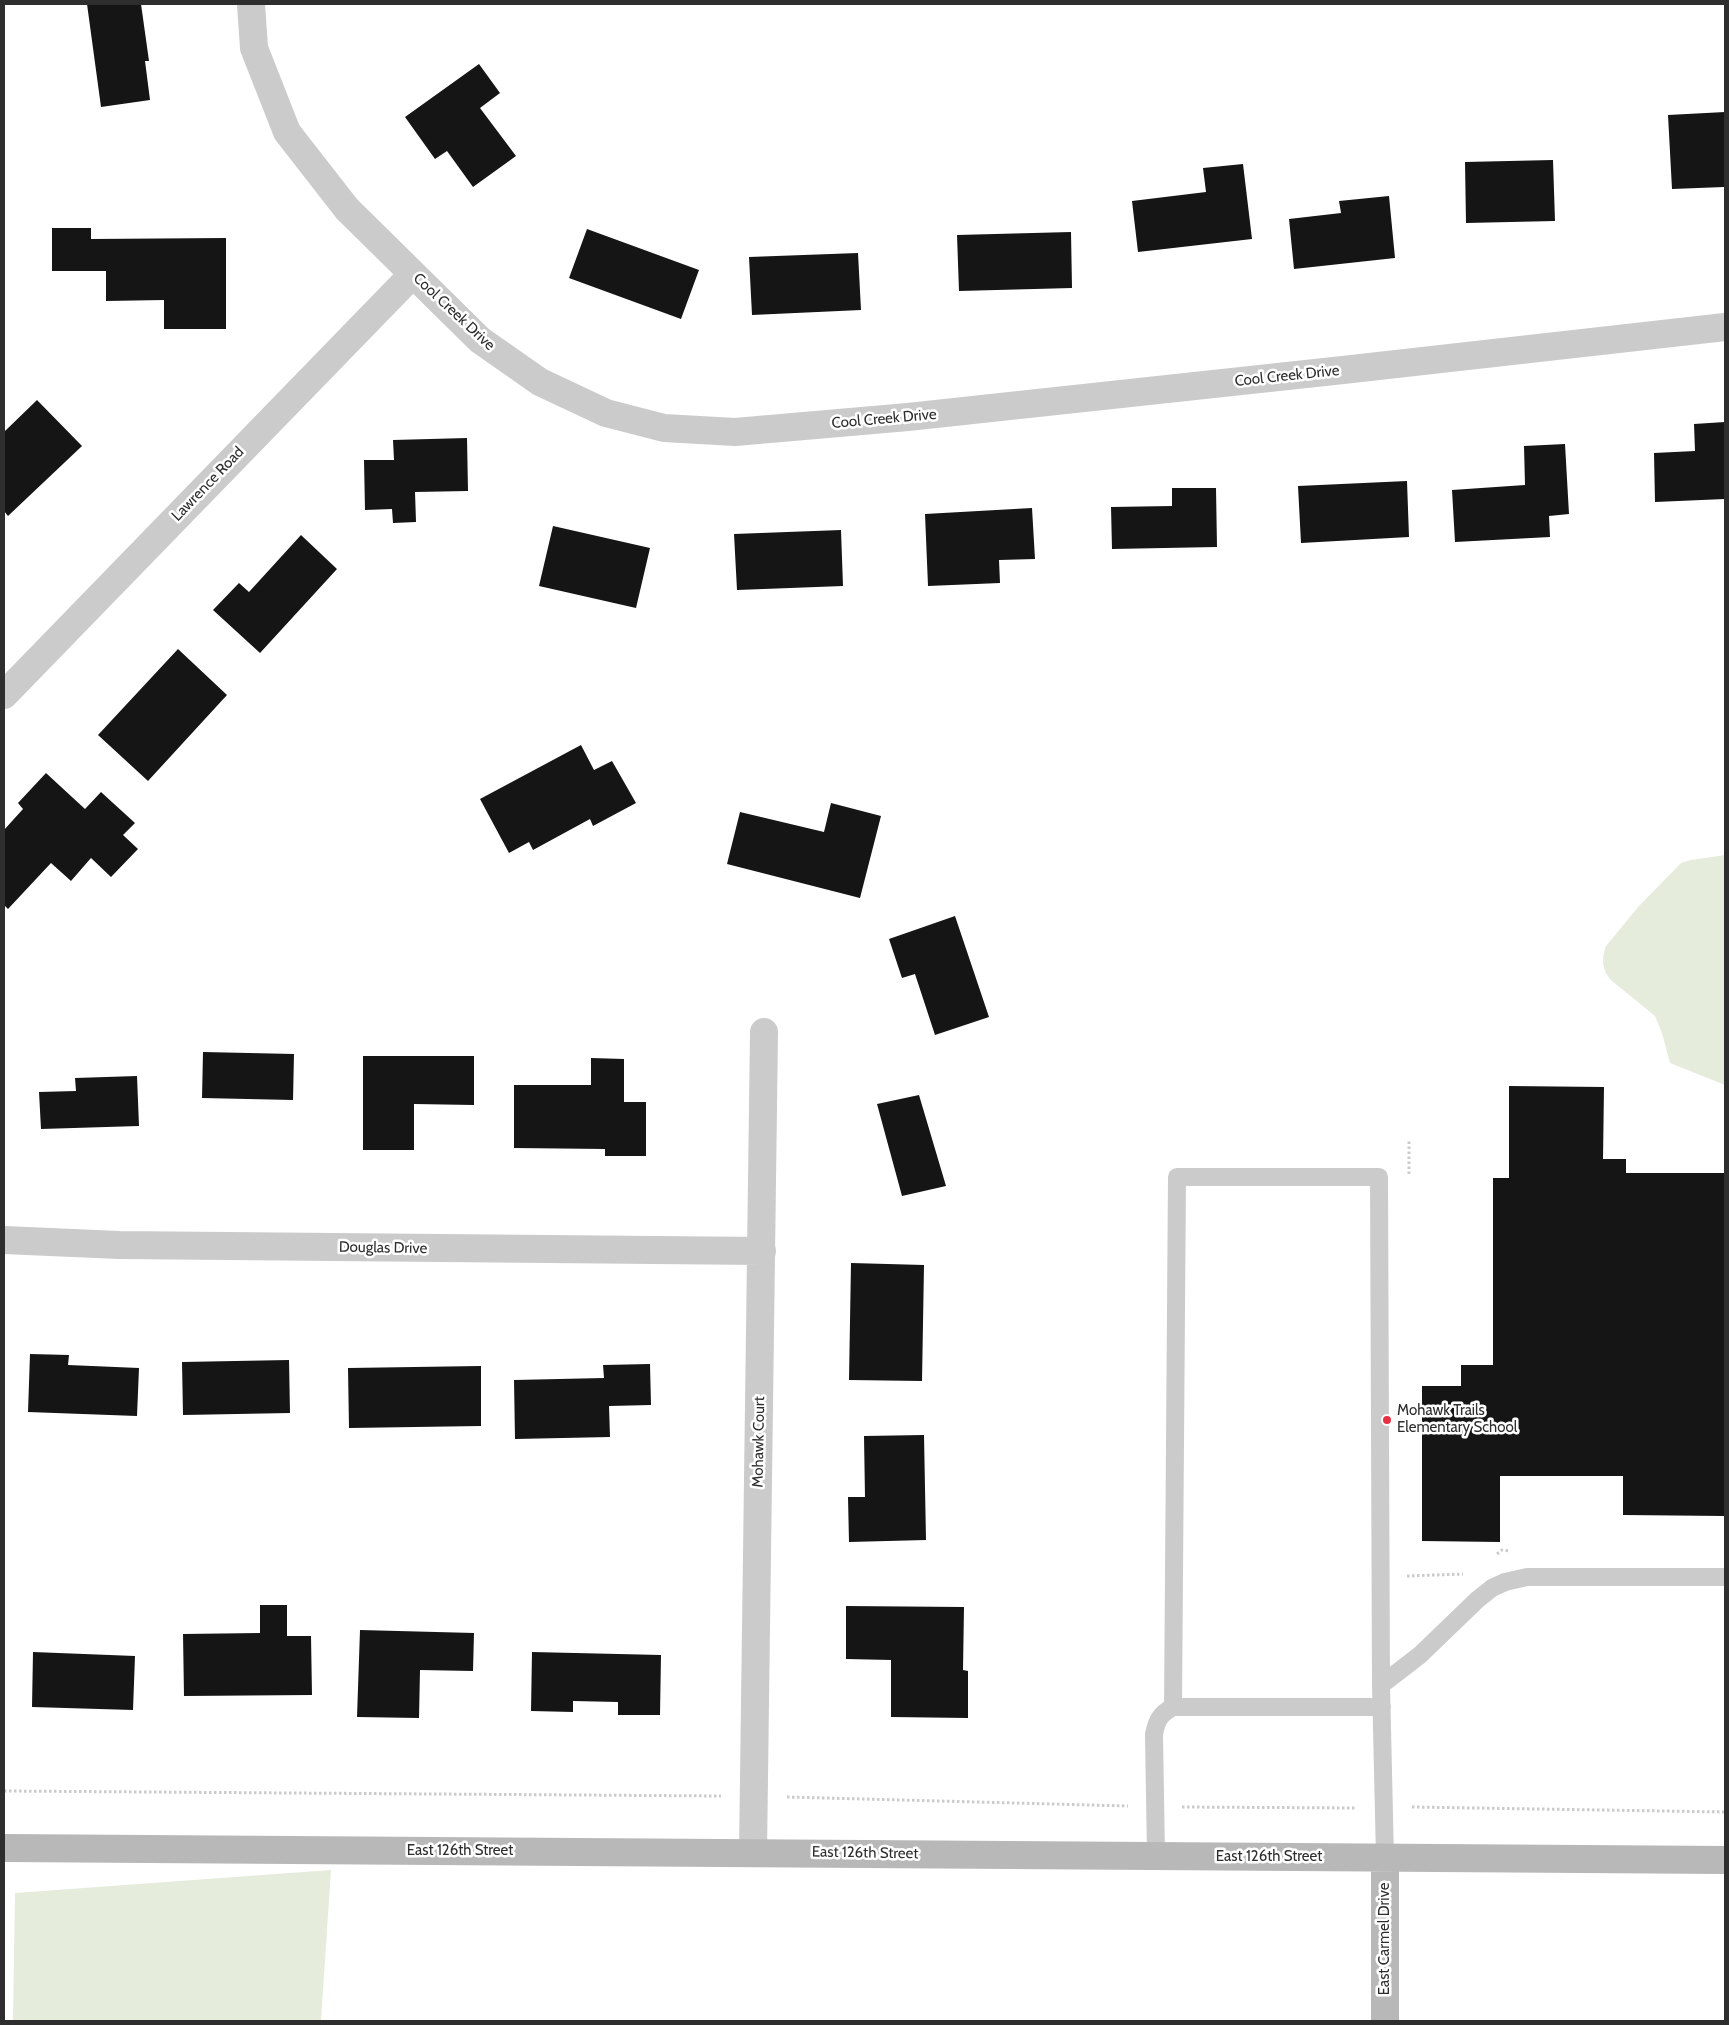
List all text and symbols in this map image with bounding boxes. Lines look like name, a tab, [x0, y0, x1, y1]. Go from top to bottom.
street label: Cool Creek Drive	[409, 270, 499, 354]
street label: Cool Creek Drive	[1234, 362, 1340, 390]
street label: Cool Creek Drive	[831, 405, 937, 433]
street label: Lawrence Road	[168, 443, 248, 525]
street label: Douglas Drive	[339, 1238, 427, 1258]
street label: Mohawk Court	[749, 1396, 769, 1488]
place label: Mohawk Trails Elementary School	[1397, 1402, 1517, 1437]
marker: Mohawk Trails Elementary School	[1381, 1414, 1393, 1426]
street label: East 126th Street	[407, 1842, 513, 1860]
street label: East 126th Street	[812, 1843, 918, 1863]
street label: East 126th Street	[1216, 1848, 1322, 1866]
street label: East Carmel Drive	[1376, 1883, 1394, 1995]

